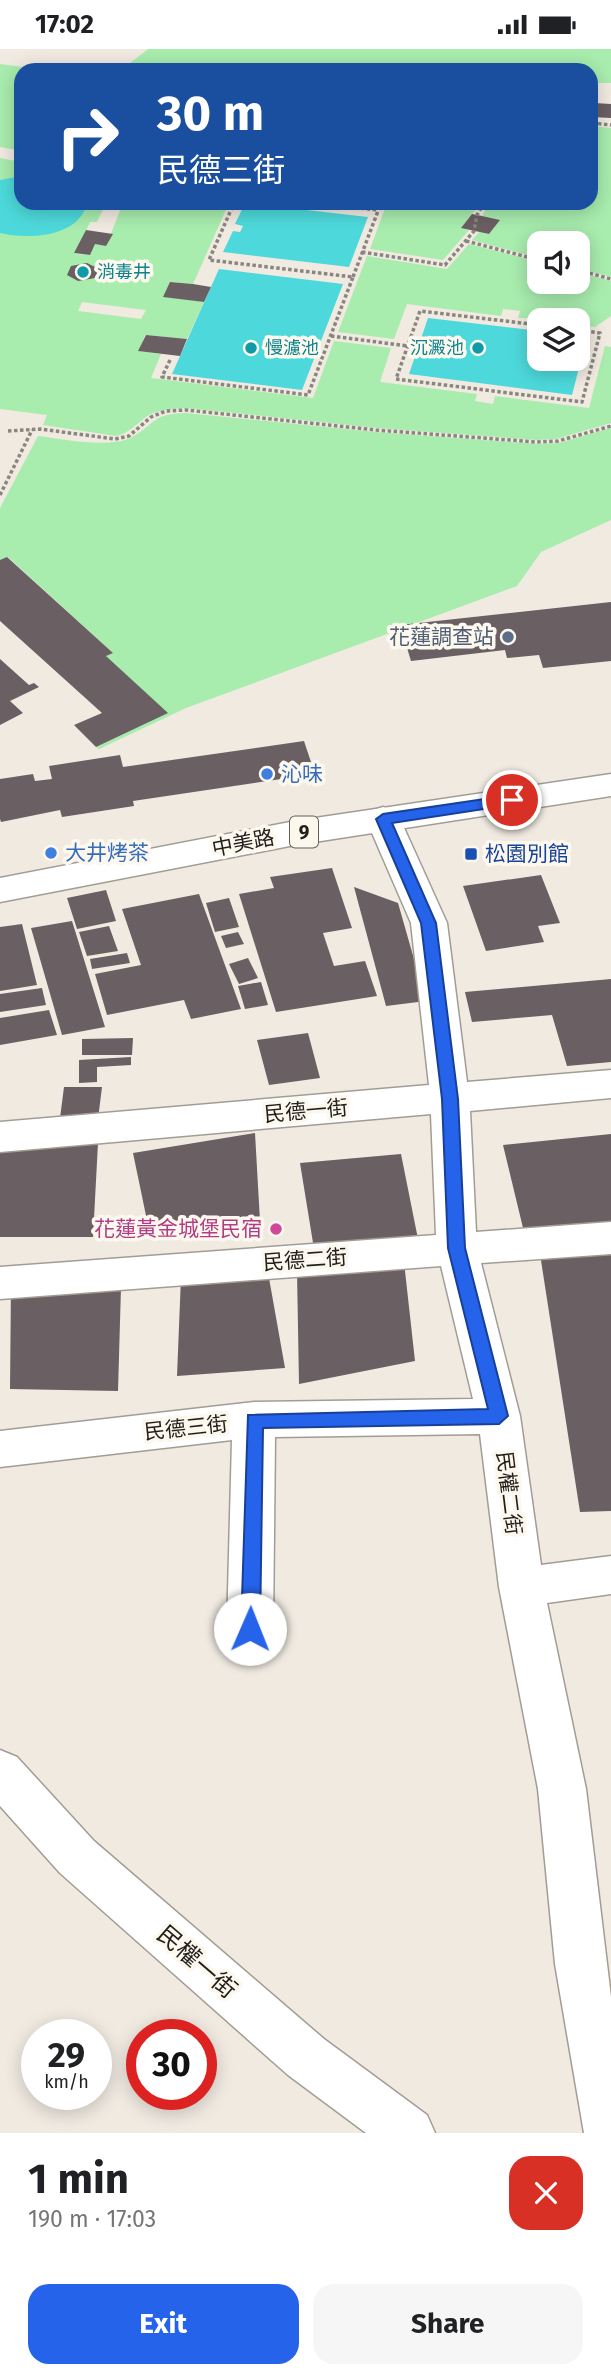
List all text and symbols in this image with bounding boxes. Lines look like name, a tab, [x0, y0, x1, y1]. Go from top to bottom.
text: 17:02	[35, 9, 94, 40]
text: 30 m	[157, 84, 264, 143]
icon: right	[42, 91, 133, 182]
text: 民德三街	[157, 151, 285, 189]
map controls	[527, 231, 590, 371]
button: sound	[527, 231, 590, 294]
place label: 消毒井	[97, 261, 151, 283]
marker: 消毒井	[75, 264, 91, 280]
button: layers	[527, 308, 590, 371]
place label: 慢濾池	[265, 337, 319, 359]
place label: 沉澱池	[410, 337, 464, 359]
marker: 慢濾池	[243, 340, 259, 356]
marker: 沉澱池	[470, 340, 486, 356]
place label: 花蓮調查站	[389, 624, 494, 650]
marker: 花蓮調查站	[500, 629, 516, 645]
place label: 沁味	[281, 761, 323, 787]
marker: 沁味	[259, 766, 275, 782]
pin	[482, 770, 542, 830]
icon: arrive	[493, 781, 531, 819]
road number: 9	[290, 817, 318, 847]
street label: 中美路	[210, 824, 276, 862]
place label: 大井烤茶	[65, 840, 149, 866]
place label: 松園別館	[485, 841, 569, 867]
marker: 大井烤茶	[43, 845, 59, 861]
marker: 松園別館	[463, 846, 479, 862]
street label: 民德一街	[263, 1094, 349, 1128]
place label: 花蓮黃金城堡民宿	[94, 1216, 262, 1242]
marker: 花蓮黃金城堡民宿	[268, 1221, 284, 1237]
street label: 民德二街	[262, 1244, 348, 1276]
street label: 民德三街	[143, 1411, 229, 1445]
street label: 民權二街	[491, 1450, 527, 1536]
position arrow	[213, 1592, 287, 1666]
street label: 民權一街	[152, 1920, 242, 2004]
speed limit sign: 30	[126, 2019, 217, 2110]
text: 29	[48, 2034, 85, 2076]
text: km/h	[44, 2071, 89, 2093]
text: 1 min	[28, 2154, 129, 2204]
button: close	[509, 2156, 583, 2230]
text: 190 m · 17:03	[28, 2205, 156, 2233]
button: Exit	[28, 2284, 299, 2364]
button: Share	[313, 2284, 583, 2364]

